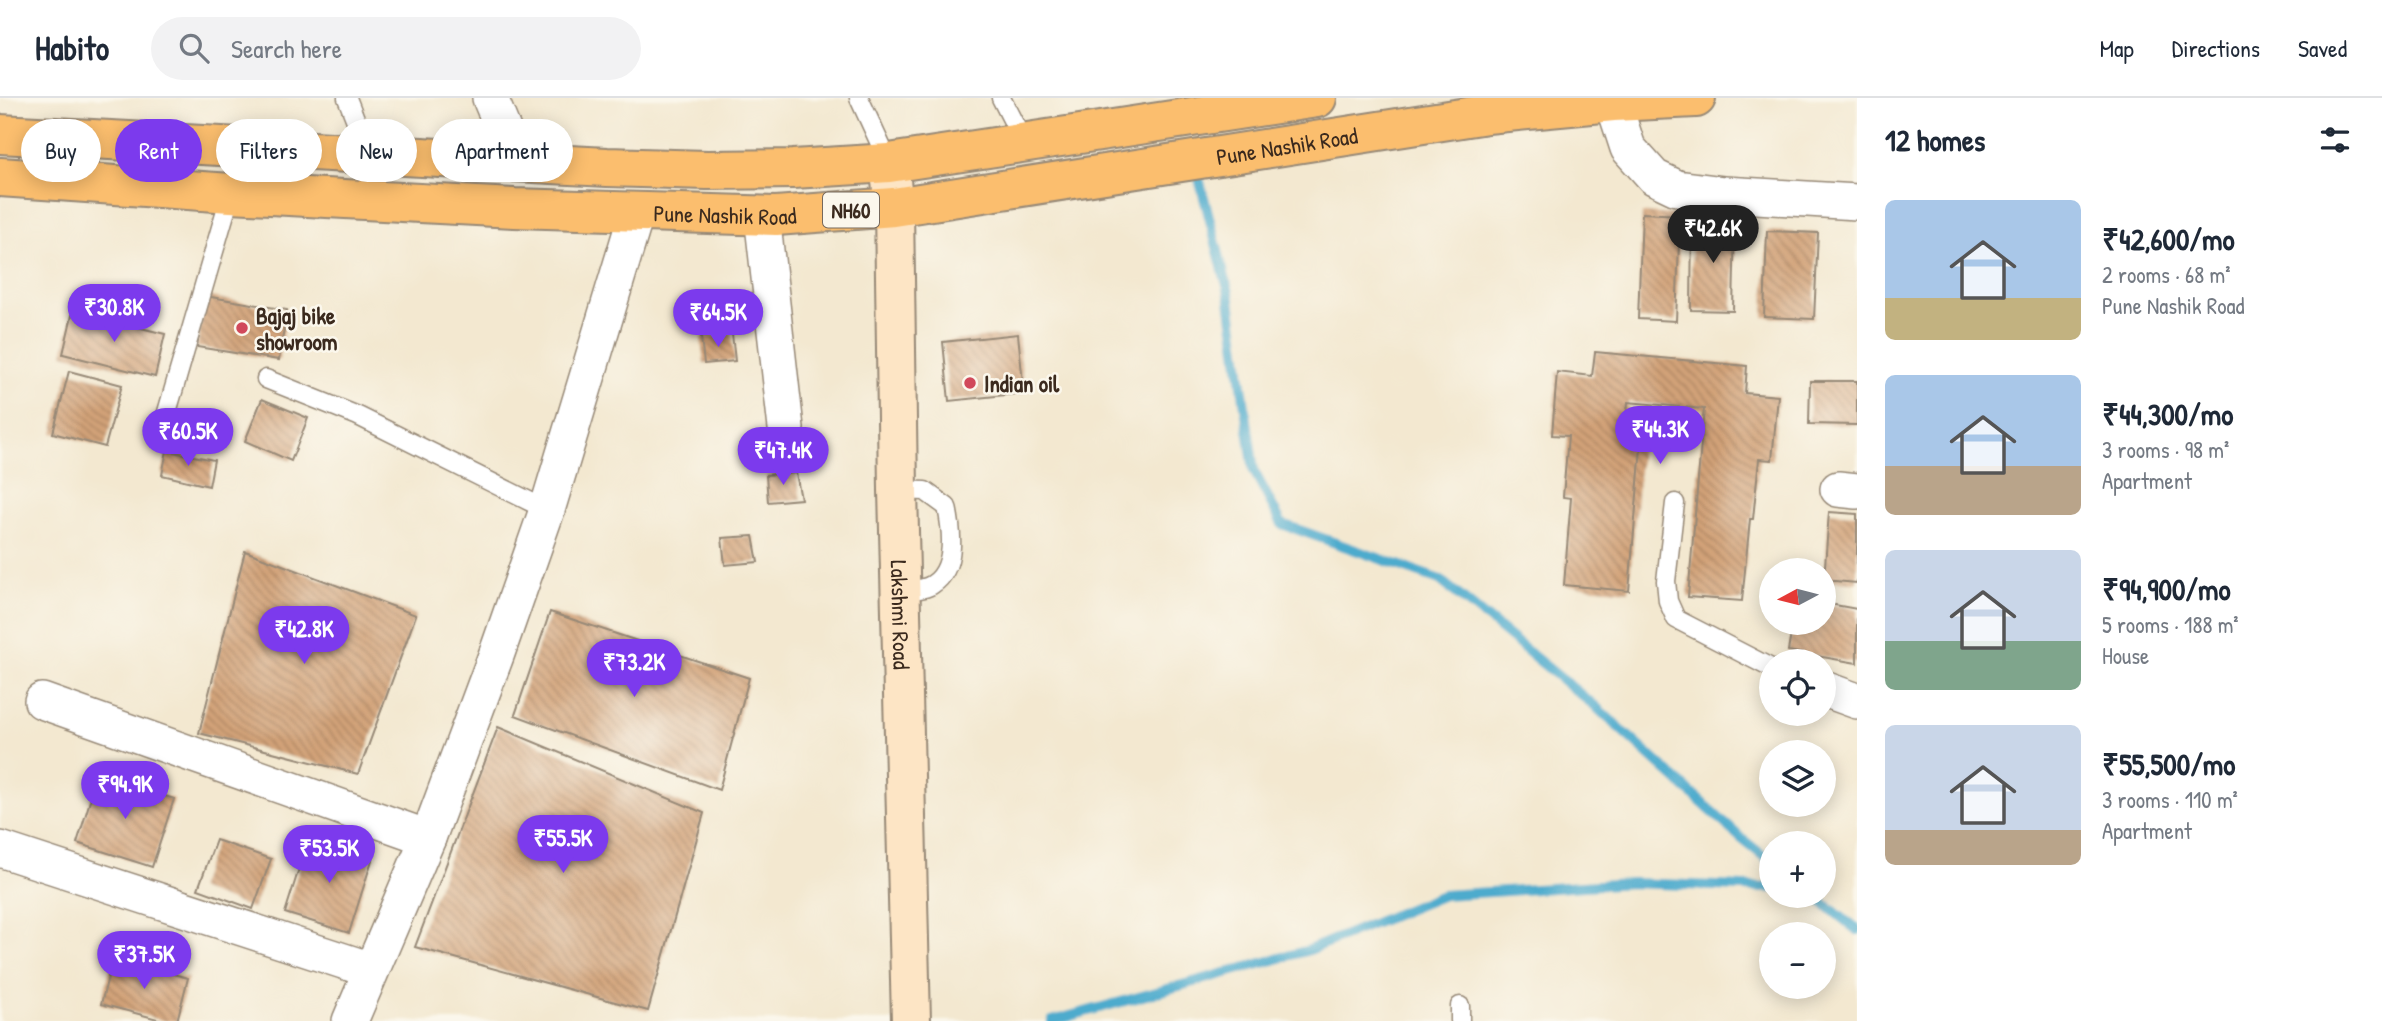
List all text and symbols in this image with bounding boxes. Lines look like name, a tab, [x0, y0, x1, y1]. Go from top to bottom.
search box	[151, 17, 641, 80]
text: Habito	[35, 26, 109, 70]
icon: search	[175, 29, 213, 67]
text: Search here	[231, 31, 342, 66]
text: Map	[2100, 32, 2134, 64]
text: Directions	[2172, 32, 2260, 64]
text: Saved	[2298, 32, 2347, 64]
chip: Buy	[21, 119, 101, 182]
chip: Rent	[115, 119, 202, 182]
chip: Filters	[216, 119, 322, 182]
chip: New	[336, 119, 417, 182]
chip: Apartment	[431, 119, 573, 182]
street label: Pune Nashik Road	[1214, 119, 1360, 172]
text: 12 homes	[1885, 120, 1985, 160]
icon: filters	[2316, 121, 2354, 159]
road number: NH60	[823, 192, 879, 228]
street label: Pune Nashik Road	[653, 197, 797, 232]
pin: ₹42.6K	[1656, 206, 1770, 265]
text: ₹42.6K	[1684, 212, 1742, 243]
text: ₹42,600/mo	[2102, 219, 2235, 259]
icon: home	[1941, 228, 2025, 312]
text: 2 rooms · 68 m²	[2102, 259, 2230, 290]
pin: ₹30.8K	[57, 285, 171, 344]
pin: ₹64.5K	[661, 289, 775, 349]
text: Pune Nashik Road	[2102, 290, 2245, 321]
text: ₹30.8K	[84, 291, 144, 322]
text: ₹64.5K	[689, 296, 747, 327]
place label: Bajaj bike showroom	[256, 300, 338, 357]
marker: Bajaj bike showroom	[234, 320, 250, 336]
place label: Indian oil	[984, 368, 1060, 399]
marker: Indian oil	[962, 375, 978, 391]
text: ₹44,300/mo	[2102, 394, 2233, 434]
icon: home	[1941, 403, 2025, 487]
pin: ₹44.3K	[1603, 406, 1717, 466]
pin: ₹60.5K	[131, 408, 245, 468]
text: ₹44.3K	[1631, 413, 1689, 444]
text: ₹60.5K	[158, 415, 218, 446]
pin: ₹47.4K	[726, 428, 840, 487]
text: ₹47.4K	[754, 434, 812, 465]
text: 3 rooms · 98 m²	[2102, 434, 2229, 465]
text: Apartment	[2102, 465, 2192, 496]
north arrow	[1759, 558, 1836, 635]
map controls	[1759, 558, 1836, 999]
street label: Lakshmi Road	[884, 560, 918, 670]
text: ₹94,900/mo	[2102, 569, 2231, 609]
icon: home	[1941, 578, 2025, 662]
pin: ₹42.8K	[247, 606, 361, 666]
text: 5 rooms · 188 m²	[2102, 609, 2239, 640]
text: ₹42.8K	[274, 613, 334, 644]
pin: ₹73.2K	[577, 640, 691, 699]
text: House	[2102, 640, 2149, 671]
text: ₹73.2K	[603, 646, 665, 677]
button: locate	[1759, 649, 1836, 726]
button: layers	[1759, 740, 1836, 817]
text: ₹55,500/mo	[2102, 744, 2235, 784]
icon: home	[1941, 753, 2025, 837]
pin: ₹94.9K	[68, 762, 182, 821]
text: ₹94.9K	[97, 768, 153, 799]
text: 3 rooms · 110 m²	[2102, 784, 2238, 815]
text: Apartment	[2102, 815, 2192, 846]
pin: ₹55.5K	[506, 816, 620, 875]
text: ₹55.5K	[533, 822, 593, 853]
pin: ₹53.5K	[272, 826, 386, 885]
button: +	[1759, 831, 1836, 908]
text: ₹53.5K	[299, 832, 359, 863]
button: −	[1759, 922, 1836, 999]
pin: ₹37.5K	[87, 932, 201, 991]
text: ₹37.5K	[113, 938, 175, 969]

